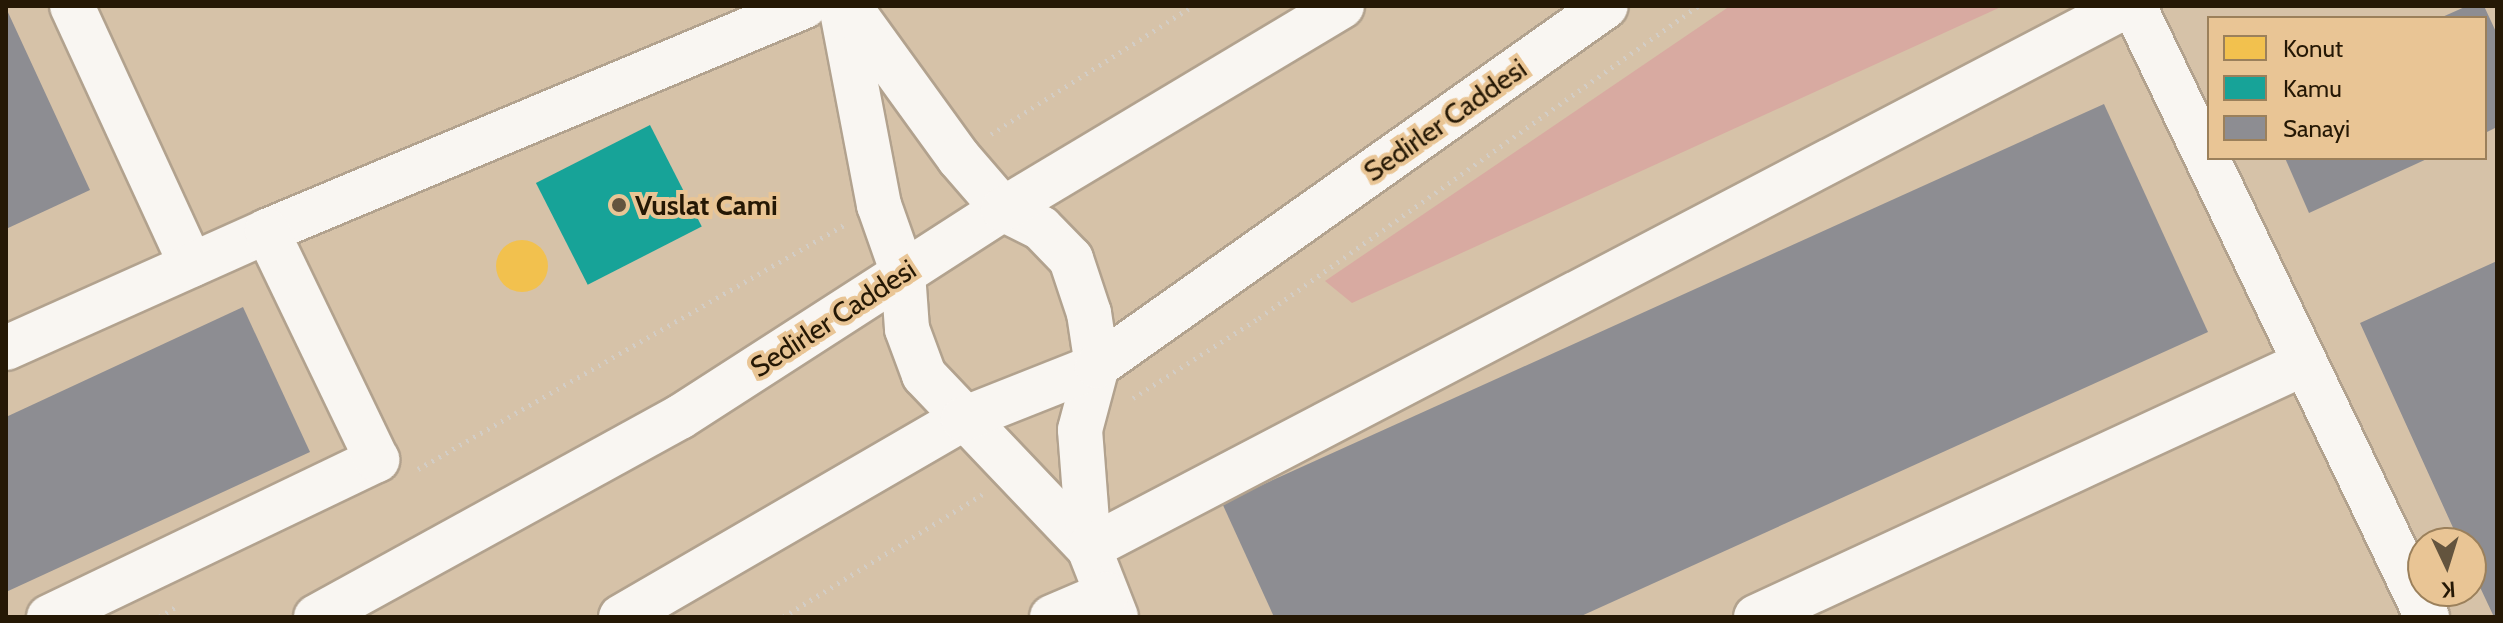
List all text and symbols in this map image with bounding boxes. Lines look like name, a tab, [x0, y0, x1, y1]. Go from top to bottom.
legend	[2207, 16, 2487, 160]
text: Konut	[2283, 34, 2343, 63]
street label: Sedirler Caddesi	[1357, 52, 1533, 188]
text: Kamu	[2283, 74, 2342, 103]
text: Sanayi	[2283, 114, 2350, 143]
place label: Vuslat Cami	[635, 188, 778, 222]
marker: Vuslat Cami	[610, 196, 628, 214]
street label: Sedirler Caddesi	[744, 252, 922, 384]
north arrow	[2407, 527, 2487, 607]
text: K	[2441, 575, 2456, 603]

